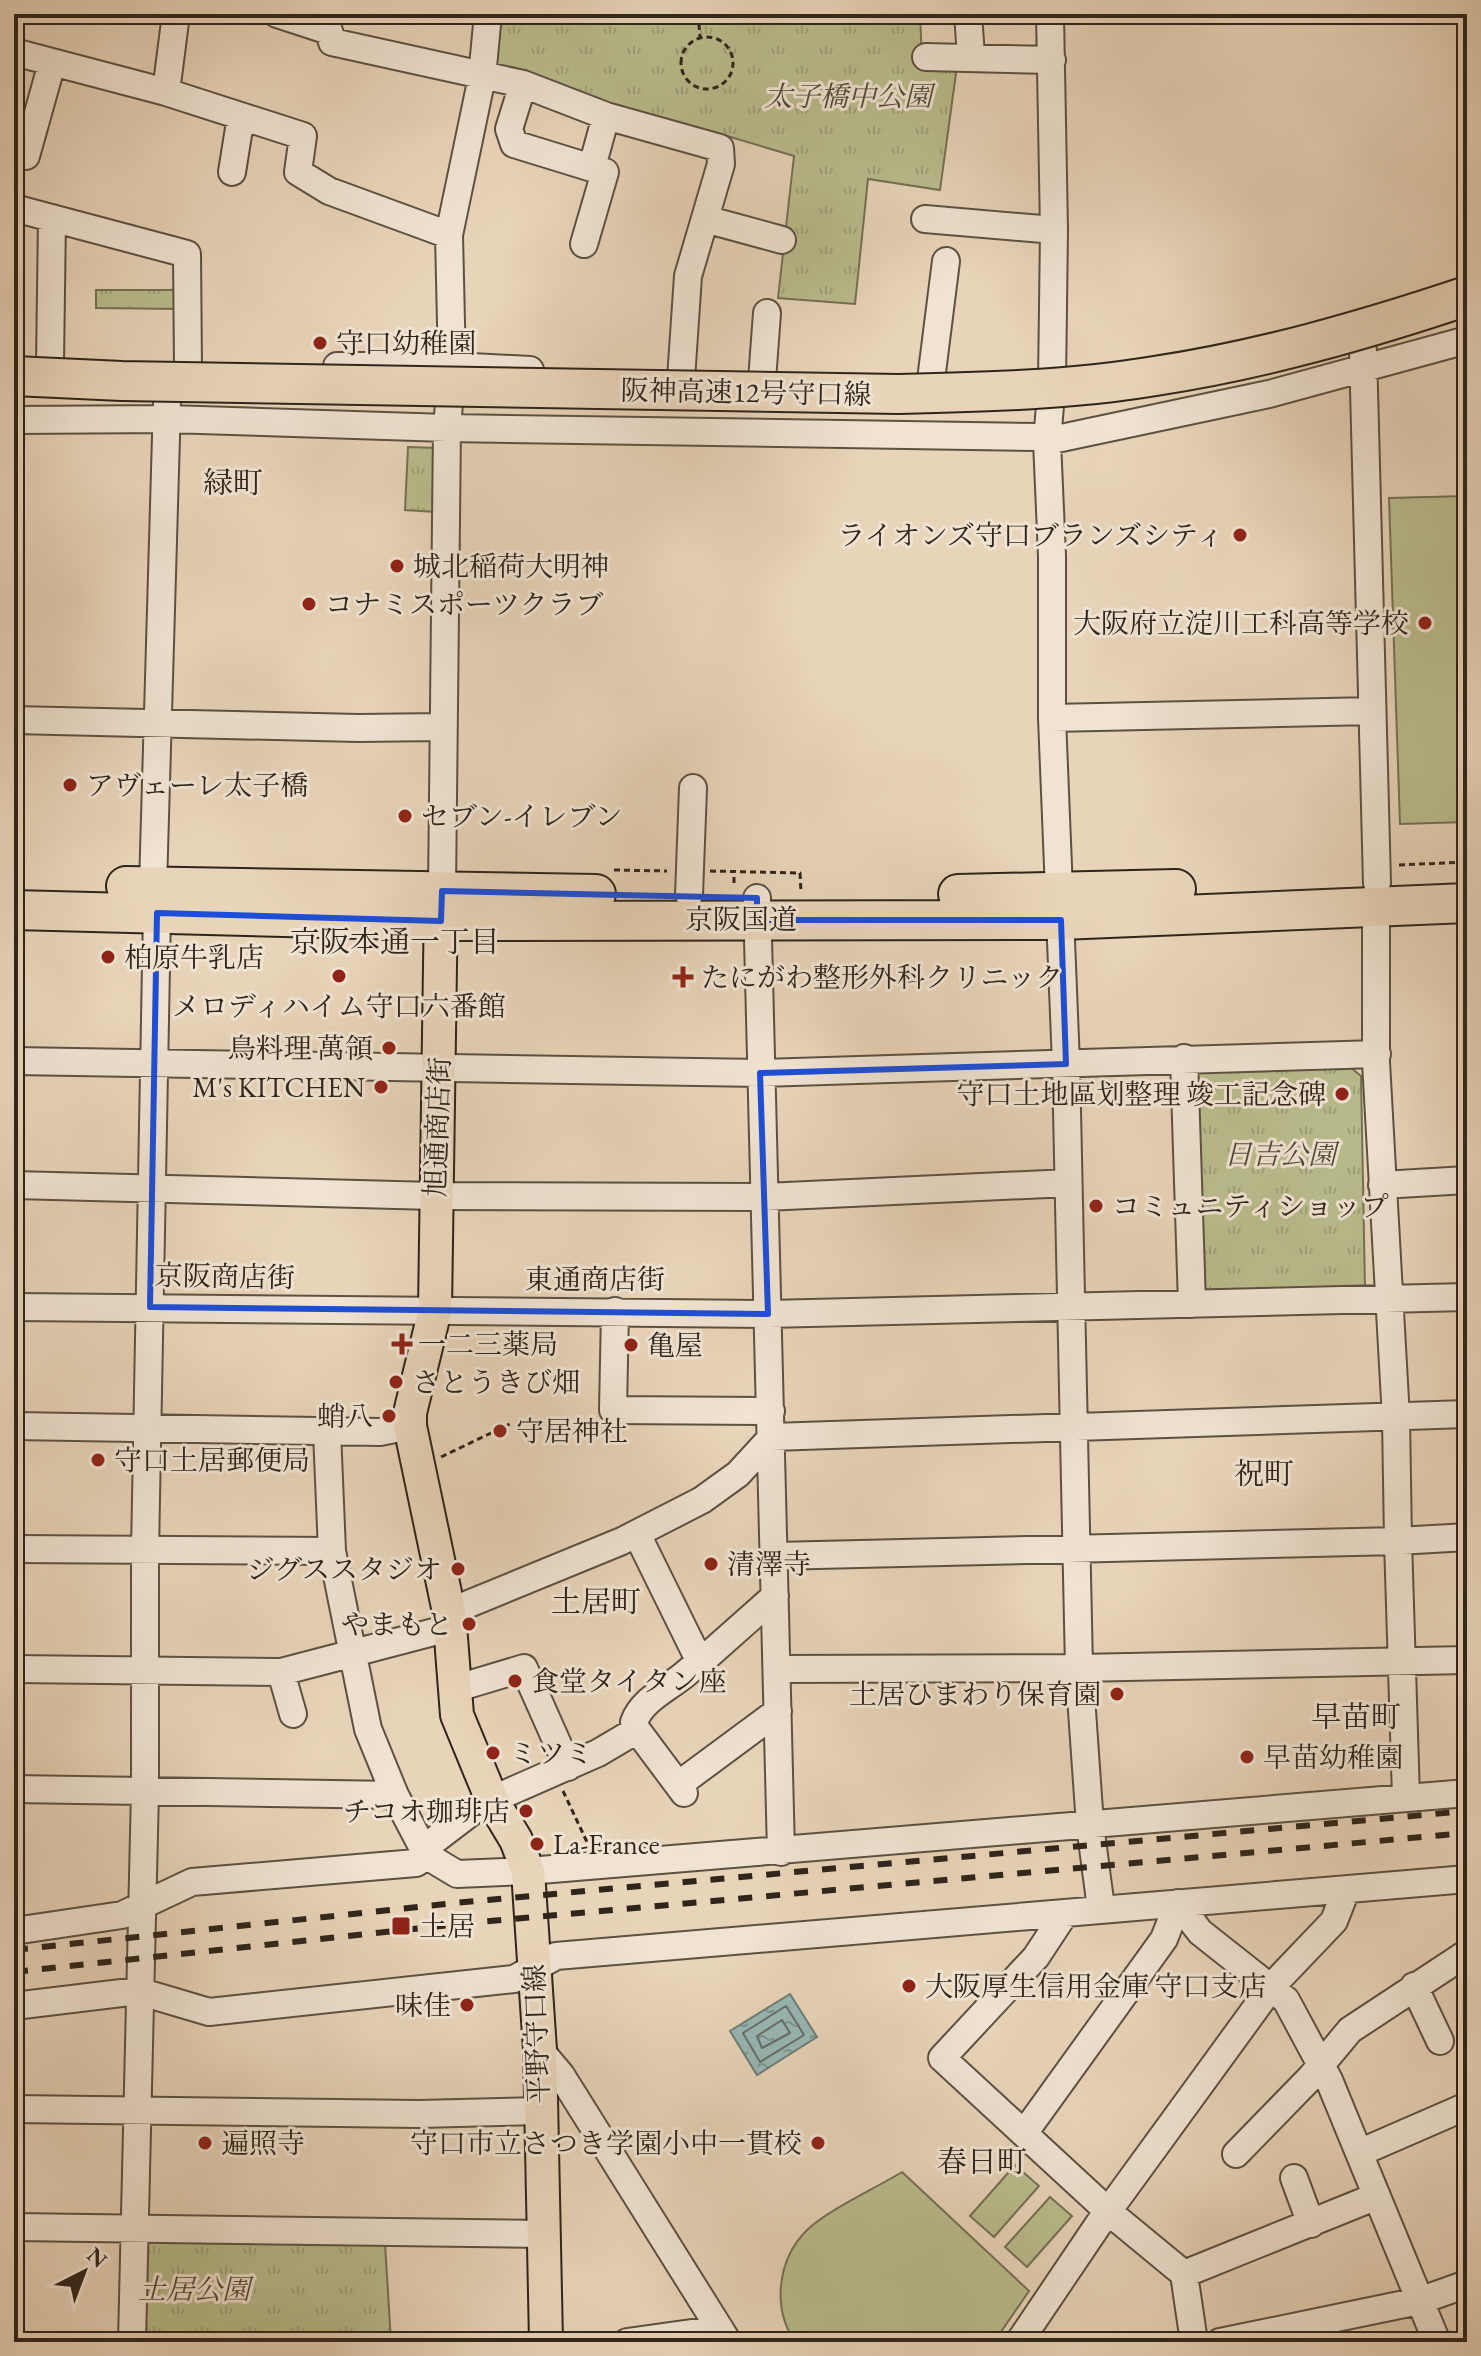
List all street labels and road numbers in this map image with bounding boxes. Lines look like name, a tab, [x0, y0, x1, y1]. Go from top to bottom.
street label: 阪神高速12号守口線	[620, 372, 872, 412]
street label: 京阪国道	[685, 901, 797, 937]
street label: 旭通商店街	[417, 1056, 457, 1198]
street label: 京阪商店街	[155, 1257, 295, 1295]
street label: 東通商店街	[525, 1261, 665, 1297]
street label: 平野守口線	[516, 1963, 556, 2105]

